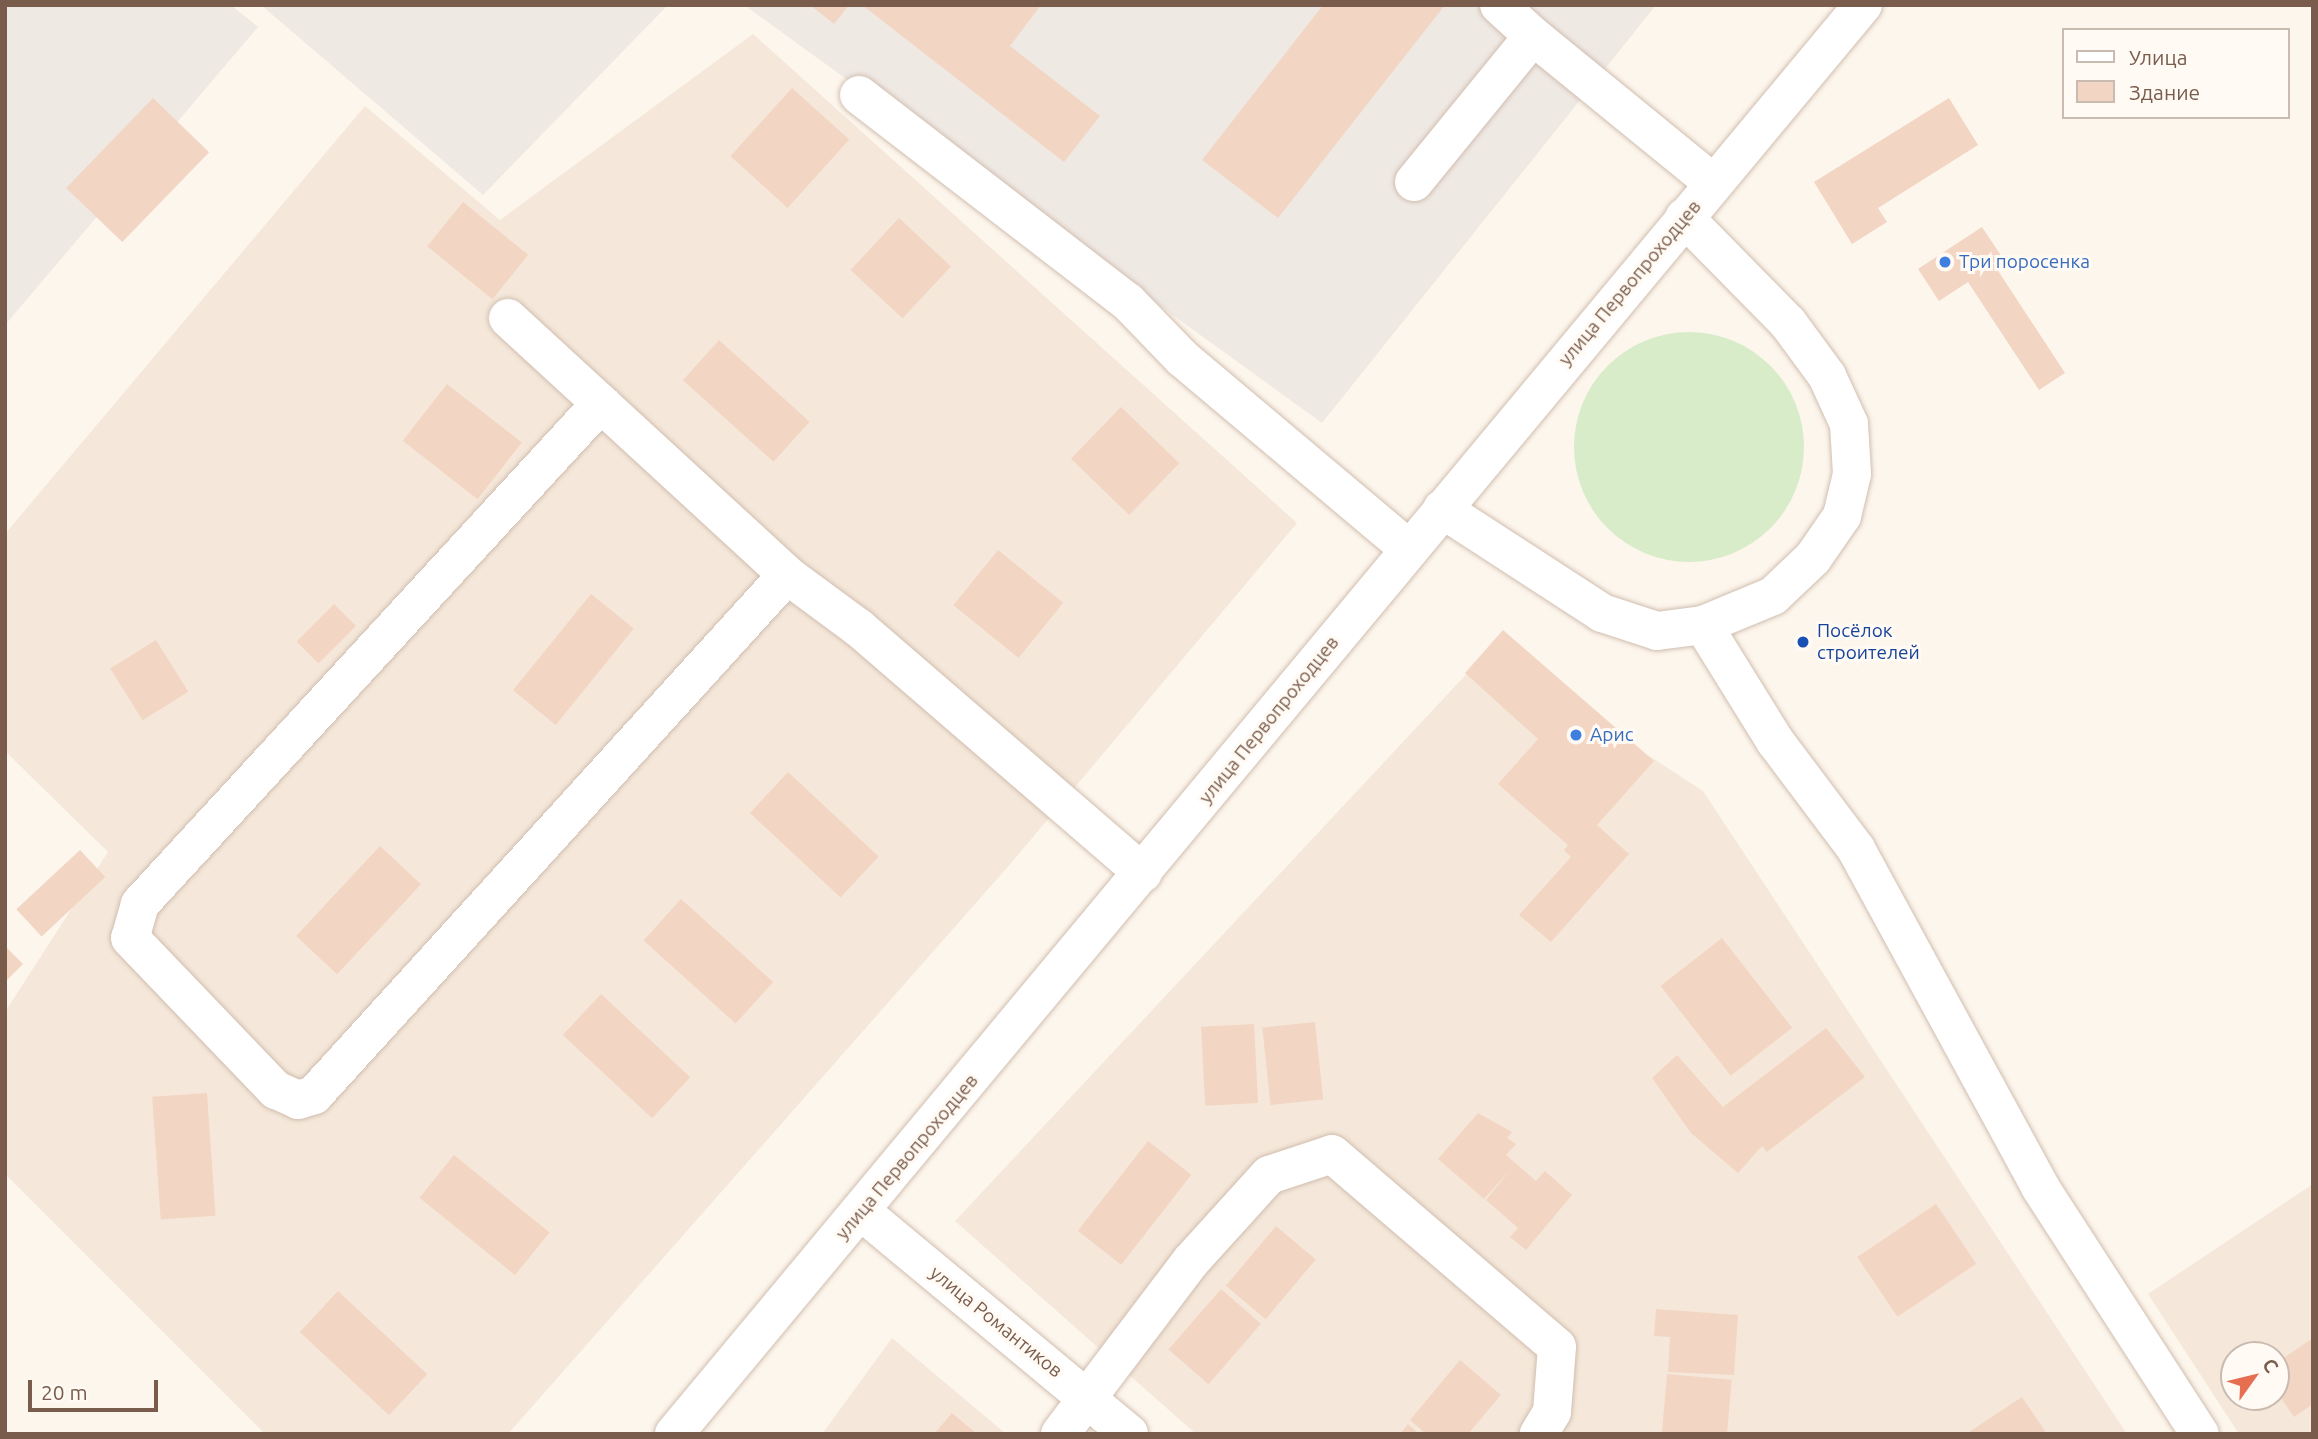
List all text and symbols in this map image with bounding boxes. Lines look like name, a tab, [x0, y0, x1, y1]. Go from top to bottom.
legend	[2062, 28, 2290, 119]
text: Улица	[2129, 45, 2187, 69]
text: Здание	[2129, 80, 2200, 104]
street label: улица Первопроходцев	[1554, 196, 1706, 370]
place label: Три поросенка	[1959, 251, 2090, 273]
marker: Три поросенка	[1937, 254, 1953, 270]
place label: Посёлок строителей	[1817, 620, 1920, 664]
street label: улица Первопроходцев	[1194, 632, 1344, 808]
marker: Посёлок строителей	[1795, 634, 1811, 650]
place label: Арис	[1590, 724, 1634, 746]
marker: Арис	[1568, 727, 1584, 743]
street label: улица Первопроходцев	[831, 1070, 983, 1244]
street label: улица Романтиков	[925, 1262, 1067, 1382]
north arrow	[2220, 1341, 2290, 1411]
text: С	[2258, 1354, 2283, 1377]
scale bar	[32, 1366, 161, 1410]
text: 20 m	[41, 1380, 88, 1404]

